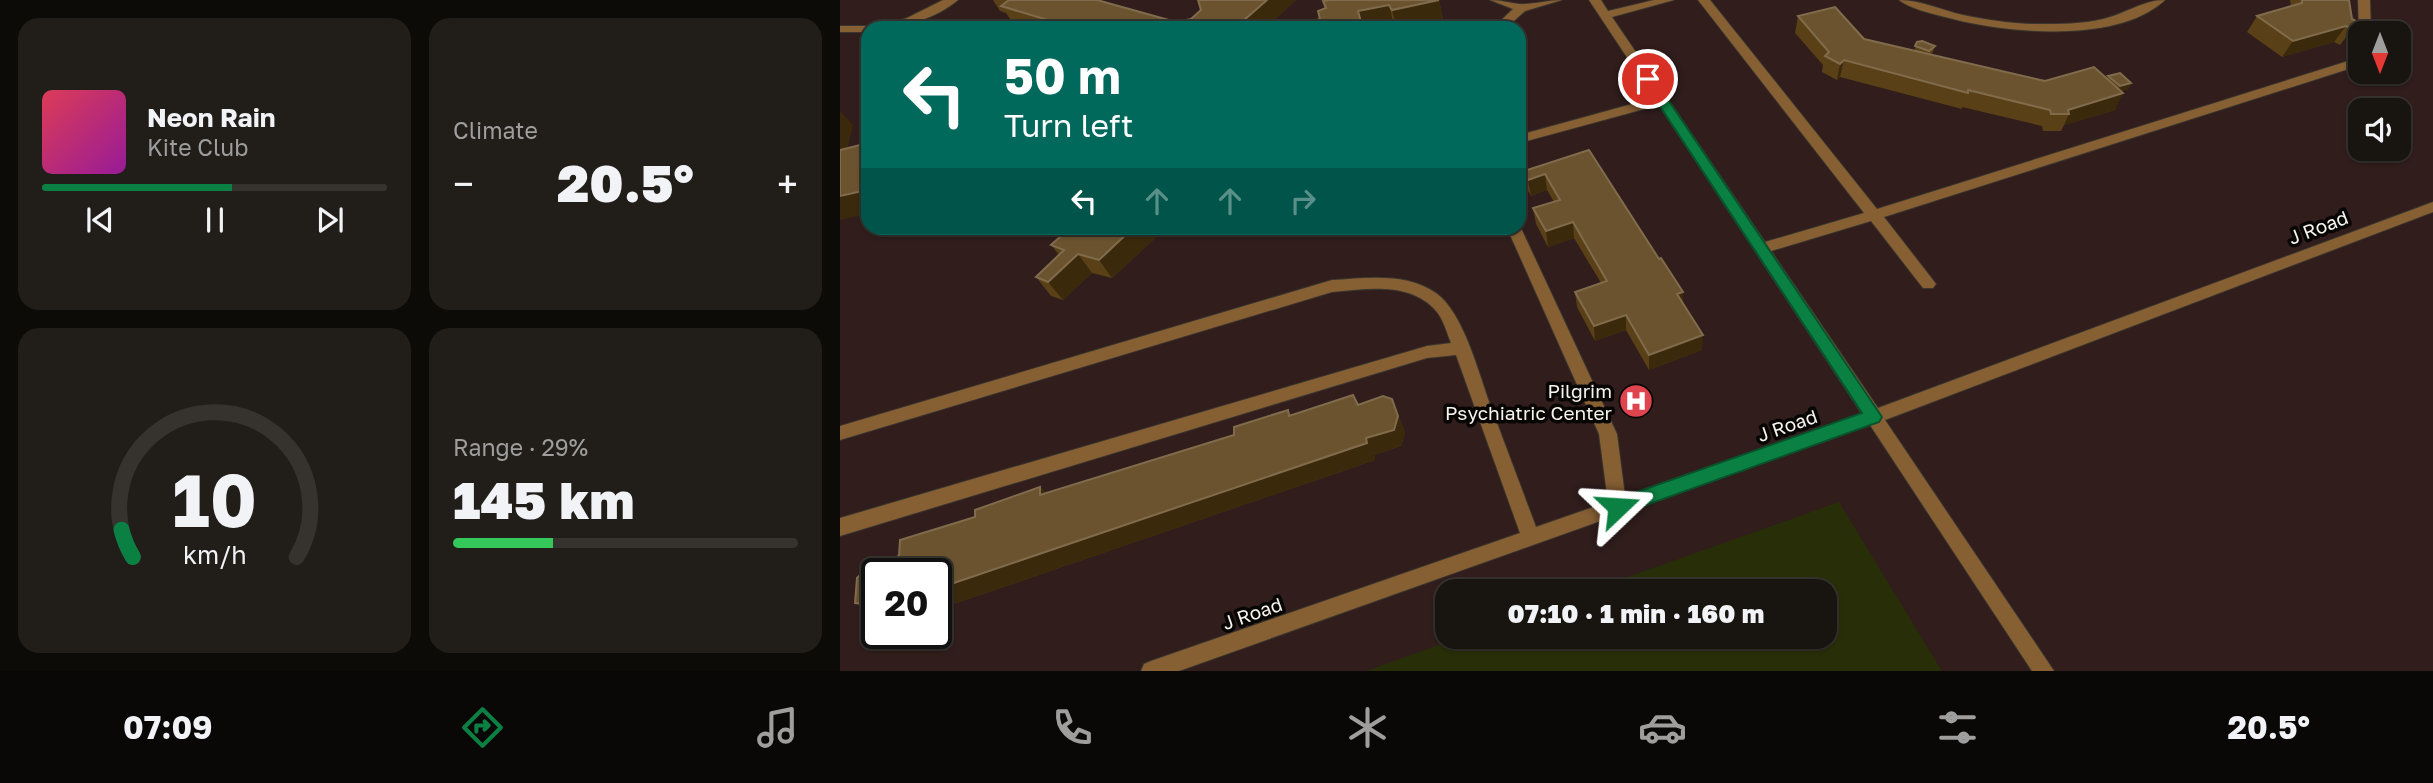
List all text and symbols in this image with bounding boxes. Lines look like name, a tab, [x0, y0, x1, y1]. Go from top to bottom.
north arrow	[2348, 21, 2412, 84]
map controls	[2348, 21, 2411, 161]
text: 50 m	[1004, 46, 1121, 105]
icon: left	[889, 49, 980, 140]
pin	[1618, 49, 1678, 109]
icon: arrive	[1629, 60, 1667, 98]
button: sound	[2348, 98, 2411, 161]
text: Neon Rain	[147, 102, 276, 133]
text: Turn left	[1004, 106, 1133, 144]
text: Climate	[453, 116, 538, 144]
text: Kite Club	[147, 133, 248, 161]
text: 20.5°	[557, 151, 694, 213]
text: −	[453, 161, 474, 206]
text: +	[777, 161, 798, 206]
icon: left	[1065, 182, 1103, 220]
icon: ahead	[1138, 182, 1176, 220]
icon: ahead	[1211, 182, 1249, 220]
icon: right	[1284, 182, 1322, 220]
icon: previous	[81, 201, 119, 239]
icon: pause	[196, 201, 234, 239]
icon: next	[311, 201, 349, 239]
street label: J Road	[2285, 205, 2351, 249]
place label: Pilgrim Psychiatric Center	[1445, 379, 1613, 424]
hospital icon: Pilgrim Psychiatric Center	[1617, 382, 1655, 420]
street label: J Road	[1754, 404, 1820, 446]
text: Range · 29%	[453, 433, 588, 461]
text: 10	[172, 456, 257, 543]
text: 145 km	[453, 468, 635, 530]
position arrow	[1581, 470, 1655, 544]
text: km/h	[183, 538, 246, 569]
speed limit sign: 20	[861, 558, 952, 649]
street label: J Road	[1219, 592, 1285, 634]
text: 07:10 · 1 min · 160 m	[1508, 598, 1764, 629]
icon: directions	[458, 703, 507, 752]
icon: music	[753, 703, 802, 752]
icon: phone	[1048, 703, 1097, 752]
icon: climate	[1343, 703, 1392, 752]
icon: car	[1638, 703, 1687, 752]
icon: filters	[1933, 703, 1982, 752]
text: 07:09	[123, 708, 213, 746]
text: 20.5°	[2227, 708, 2310, 746]

